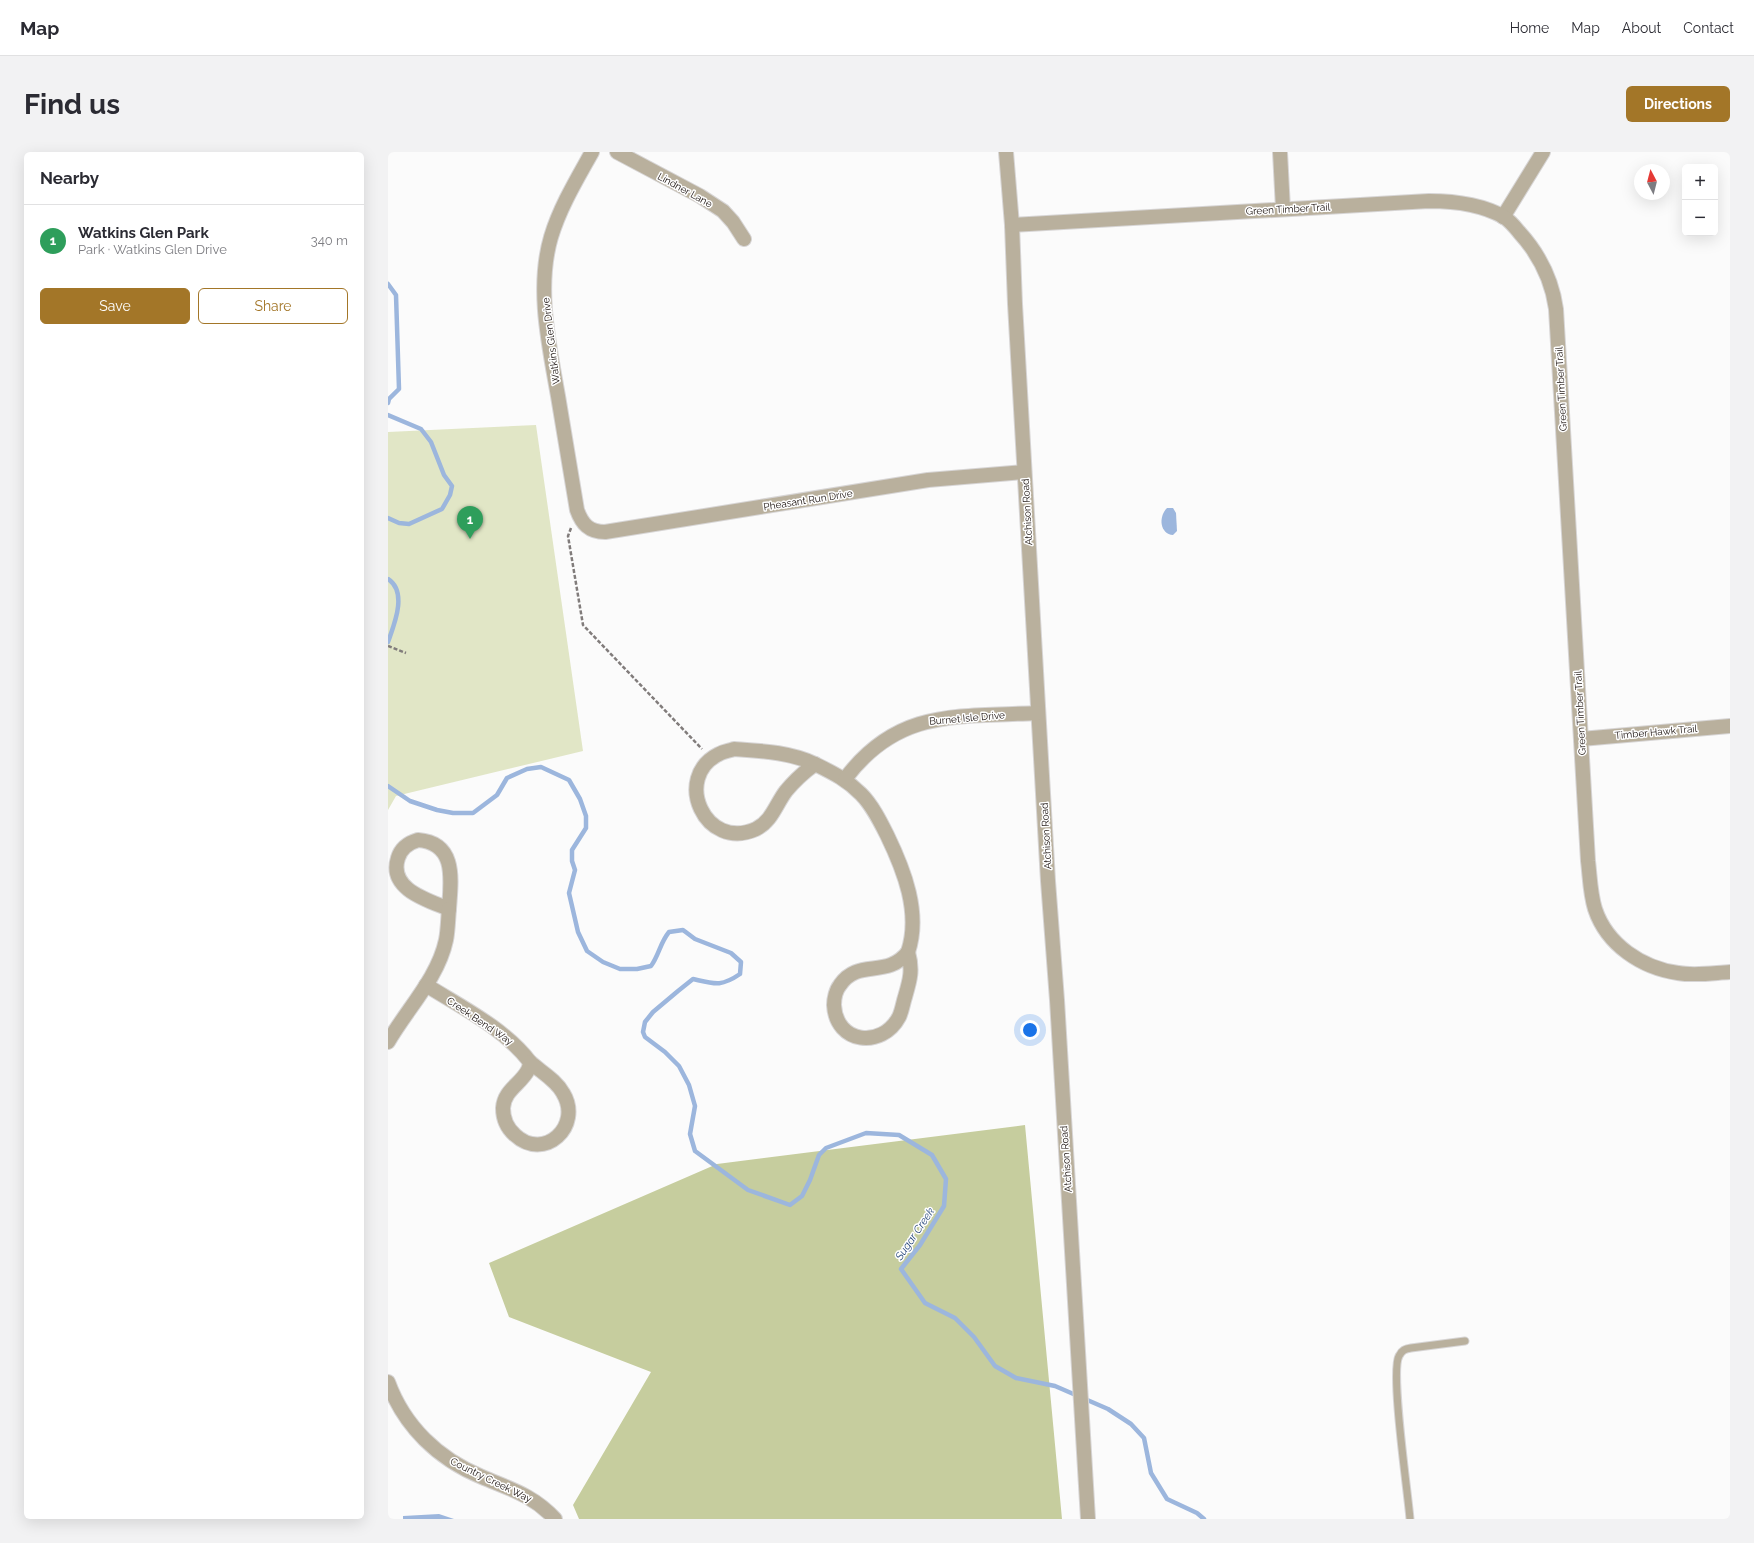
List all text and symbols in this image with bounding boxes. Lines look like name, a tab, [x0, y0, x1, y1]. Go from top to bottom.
text: Map	[20, 17, 59, 39]
text: Home	[1510, 20, 1549, 36]
text: Map	[1571, 20, 1600, 36]
text: About	[1622, 20, 1661, 36]
text: Contact	[1683, 20, 1734, 36]
button: Directions	[1626, 86, 1730, 122]
text: Find us	[24, 88, 120, 121]
north arrow	[1634, 164, 1670, 200]
map controls	[1682, 164, 1718, 236]
button: +	[1682, 164, 1718, 200]
text: Nearby	[40, 168, 99, 188]
street label: Lindner Lane	[656, 171, 714, 210]
button: −	[1682, 200, 1718, 236]
street label: Green Timber Trail	[1246, 201, 1331, 217]
text: Watkins Glen Park	[78, 224, 209, 242]
text: 1	[50, 233, 56, 248]
text: 340 m	[311, 233, 348, 248]
text: Park · Watkins Glen Drive	[78, 242, 227, 257]
button: Save	[40, 288, 190, 324]
button: Share	[198, 288, 348, 324]
street label: Watkins Glen Drive	[540, 297, 562, 385]
street label: Green Timber Trail	[1553, 346, 1569, 431]
street label: Atchison Road	[1020, 479, 1034, 545]
street label: Pheasant Run Drive	[763, 488, 853, 512]
pin: 1	[457, 506, 483, 539]
street label: Green Timber Trail	[1572, 670, 1588, 755]
street label: Burnet Isle Drive	[929, 709, 1005, 727]
street label: Timber Hawk Trail	[1614, 723, 1698, 741]
street label: Atchison Road	[1039, 803, 1053, 869]
street label: Creek Bend Way	[445, 995, 516, 1047]
your location	[1020, 1020, 1040, 1040]
street label: Atchison Road	[1058, 1125, 1074, 1193]
water label: Sugar Creek	[892, 1205, 937, 1264]
street label: Country Creek Way	[449, 1456, 534, 1505]

